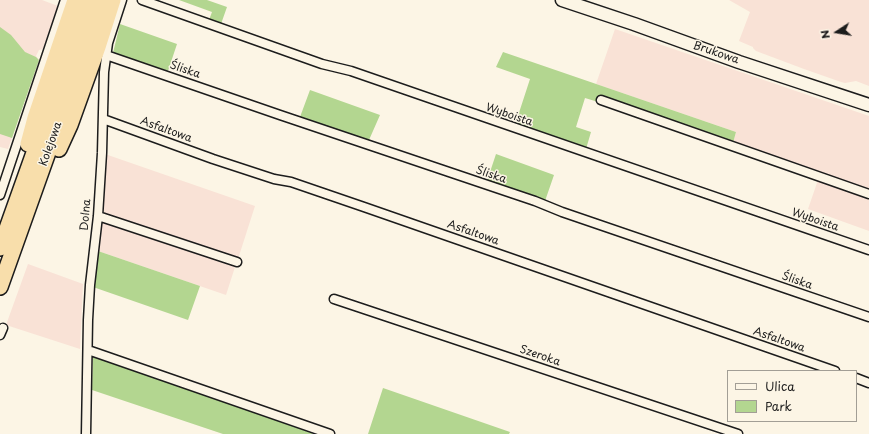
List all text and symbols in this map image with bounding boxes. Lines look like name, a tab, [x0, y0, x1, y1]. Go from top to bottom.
north arrow	[817, 12, 857, 52]
text: N	[816, 29, 834, 41]
street label: Brukowa	[691, 39, 741, 67]
street label: Śliska	[168, 59, 202, 81]
street label: Wyboista	[484, 101, 534, 129]
street label: Asfaltowa	[138, 115, 194, 145]
street label: Kolejowa	[37, 120, 65, 168]
street label: Śliska	[474, 164, 508, 186]
street label: Dolna	[78, 198, 94, 232]
street label: Wyboista	[790, 206, 840, 234]
street label: Asfaltowa	[445, 218, 501, 248]
street label: Śliska	[780, 270, 814, 292]
street label: Asfaltowa	[751, 325, 807, 355]
street label: Szeroka	[518, 343, 562, 369]
legend	[727, 370, 857, 422]
text: Ulica	[765, 377, 795, 395]
text: Park	[765, 397, 792, 415]

